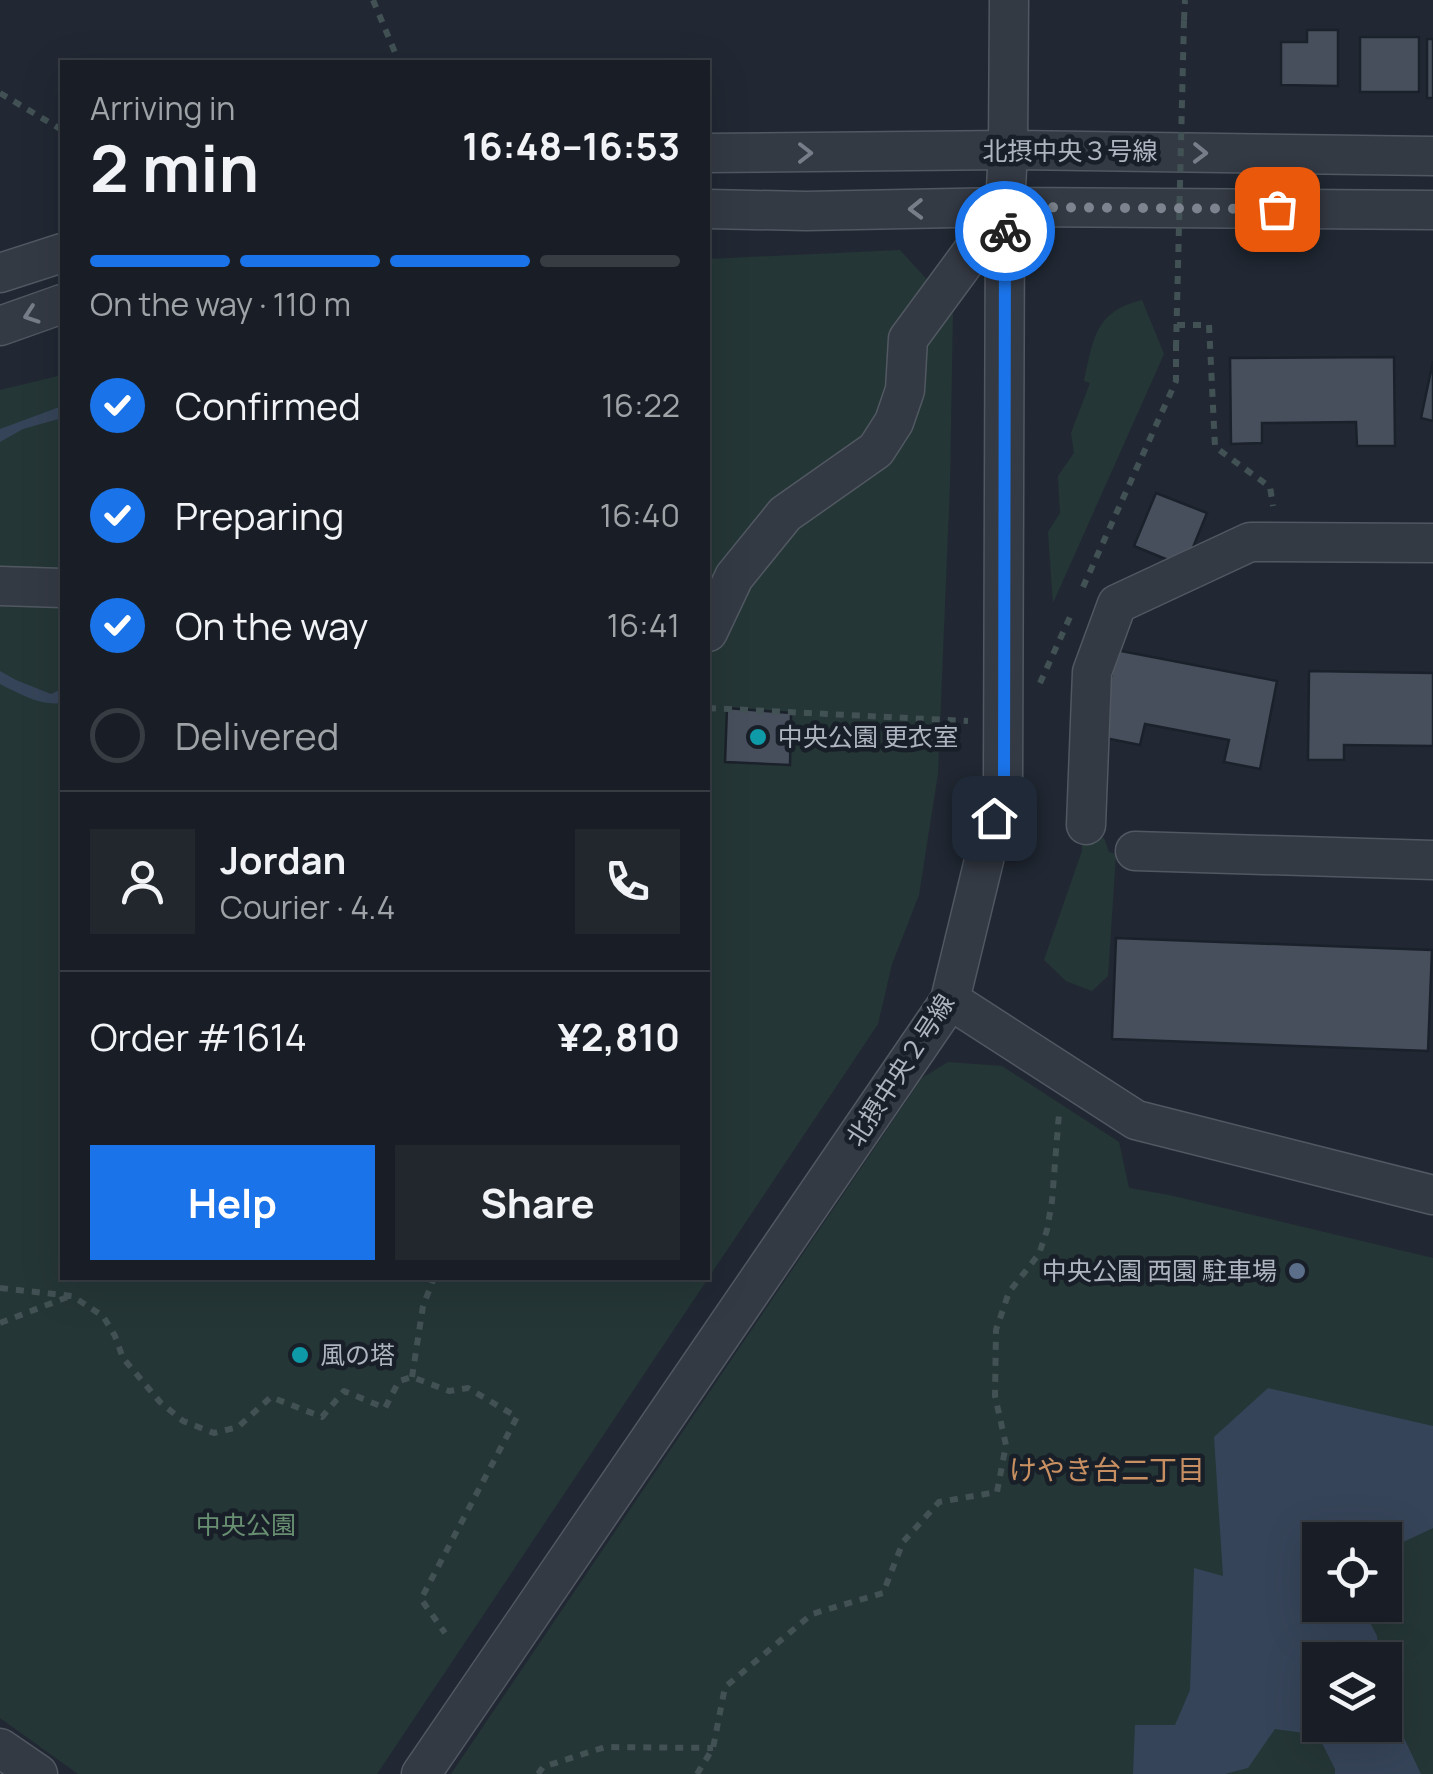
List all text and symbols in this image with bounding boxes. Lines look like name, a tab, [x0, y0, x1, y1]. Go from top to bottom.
text: Arriving in	[90, 86, 235, 130]
text: 16:48–16:53	[462, 119, 680, 171]
text: 2 min	[90, 123, 259, 212]
street label: 北摂中央３号線	[982, 133, 1158, 168]
one-way arrow	[798, 142, 813, 164]
one-way arrow	[1192, 142, 1208, 163]
pin	[1235, 167, 1320, 252]
courier	[955, 181, 1055, 281]
icon: bag	[1250, 182, 1305, 237]
one-way arrow	[907, 198, 923, 219]
icon: bike	[978, 204, 1033, 259]
text: On the way · 110 m	[90, 282, 351, 326]
one-way arrow	[24, 303, 41, 324]
icon: check	[90, 378, 145, 433]
text: Confirmed	[175, 379, 361, 431]
text: 16:22	[602, 383, 680, 427]
icon: check	[90, 488, 145, 543]
text: Preparing	[175, 489, 344, 541]
text: 16:40	[600, 493, 680, 537]
icon: check	[90, 598, 145, 653]
text: On the way	[175, 599, 368, 651]
text: 16:41	[607, 603, 680, 647]
text: Delivered	[175, 709, 339, 761]
place label: 中央公園 更衣室	[778, 719, 958, 754]
marker: 中央公園 更衣室	[747, 726, 769, 748]
pin	[952, 776, 1037, 861]
icon: home	[967, 791, 1022, 846]
button: person	[90, 829, 195, 934]
button: phone	[575, 829, 680, 934]
text: Jordan	[220, 833, 346, 885]
text: Courier · 4.4	[220, 885, 395, 929]
street label: 北摂中央２号線	[837, 987, 962, 1153]
text: Order #1614	[90, 1010, 307, 1062]
text: ¥2,810	[558, 1010, 680, 1062]
button: Help	[90, 1145, 375, 1260]
button: Share	[395, 1145, 680, 1260]
place label: 中央公園 西園 駐車場	[1042, 1253, 1277, 1288]
marker: 中央公園 西園 駐車場	[1286, 1260, 1308, 1282]
place label: 風の塔	[320, 1337, 395, 1372]
marker: 風の塔	[289, 1344, 311, 1366]
district label: けやき台二丁目	[1009, 1450, 1205, 1488]
park label: 中央公園	[196, 1507, 296, 1542]
map controls	[1302, 1522, 1402, 1742]
button: locate	[1302, 1522, 1402, 1622]
button: layers	[1302, 1642, 1402, 1742]

